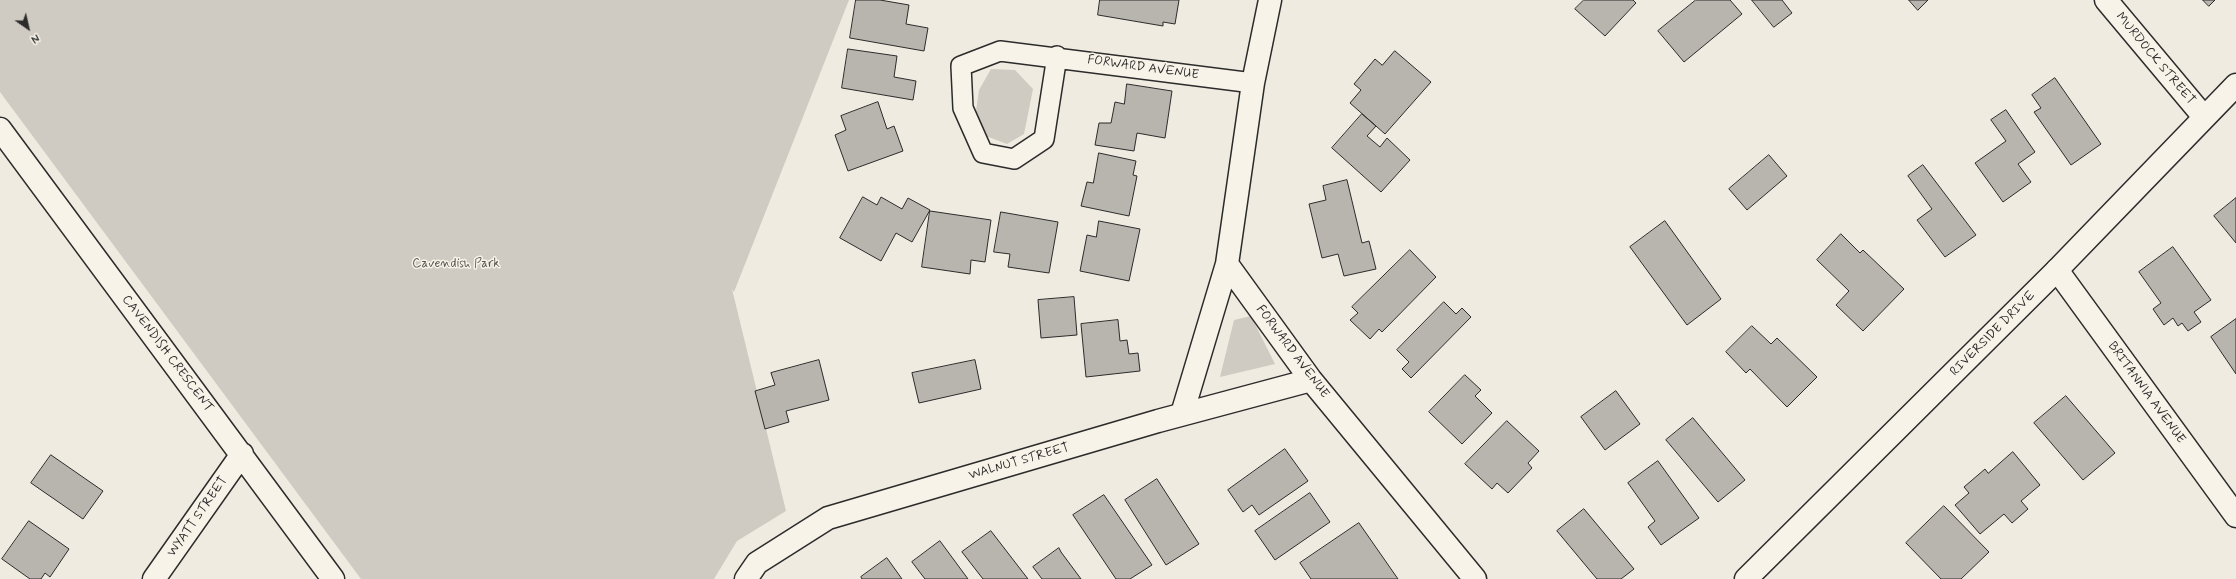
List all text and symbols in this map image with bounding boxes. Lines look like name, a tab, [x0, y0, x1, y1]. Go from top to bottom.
north arrow	[8, 8, 48, 48]
street label: MURDOCK STREET	[2112, 10, 2198, 108]
text: N	[28, 30, 42, 46]
street label: FORWARD AVENUE	[1086, 52, 1200, 84]
park label: Cavendish Park	[412, 256, 500, 272]
street label: RIVERSIDE DRIVE	[1947, 288, 2039, 380]
street label: CAVENDISH CRESCENT	[118, 292, 216, 416]
street label: FORWARD AVENUE	[1252, 302, 1332, 402]
street label: BRITANNIA AVENUE	[2104, 339, 2188, 447]
street label: WALNUT STREET	[967, 440, 1071, 484]
street label: WYATT STREET	[164, 474, 232, 560]

